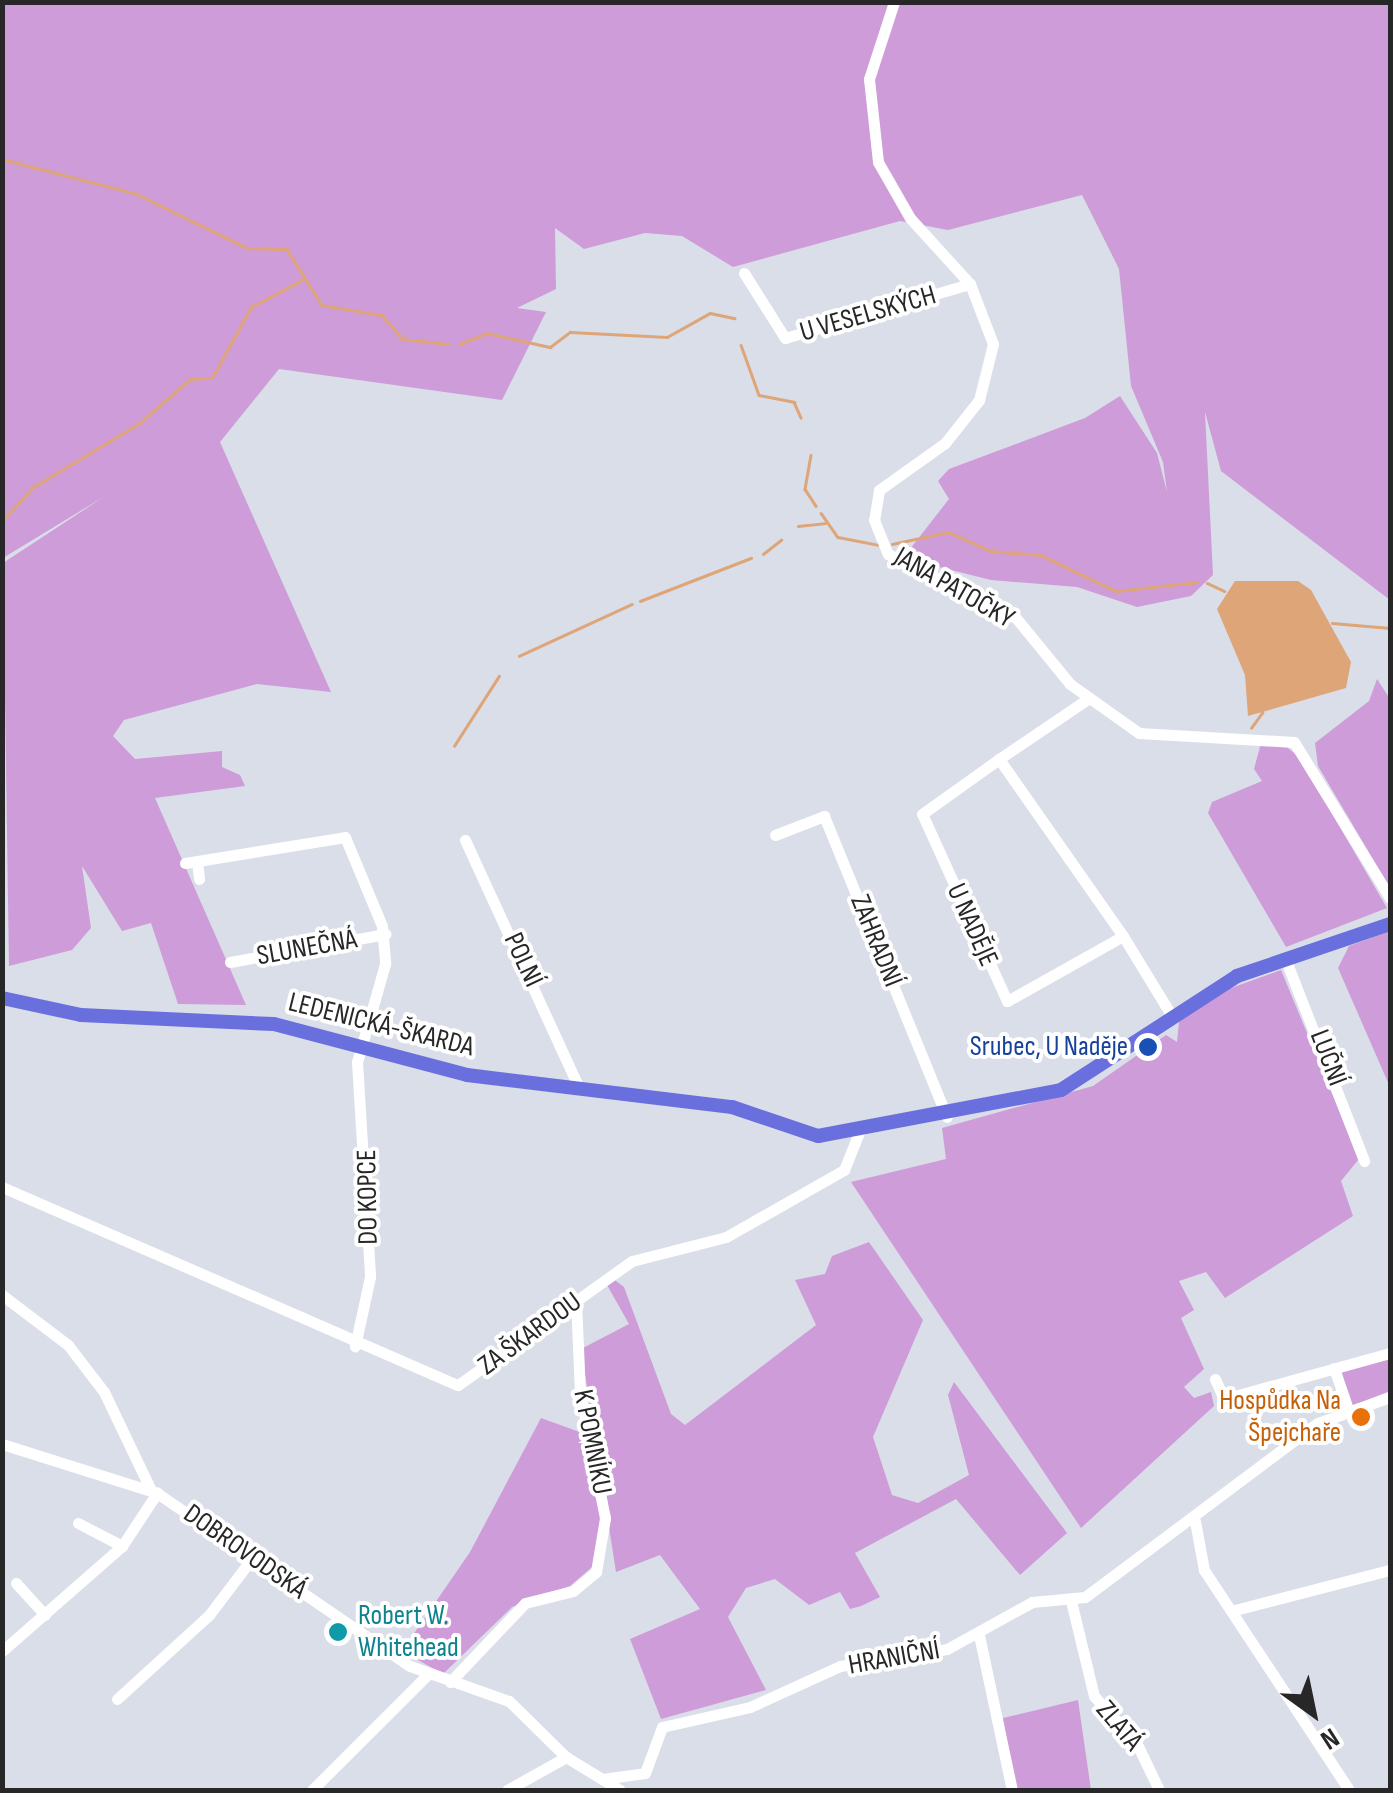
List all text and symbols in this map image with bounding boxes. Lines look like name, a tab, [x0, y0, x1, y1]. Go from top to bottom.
street label: U VESELSKÝCH	[796, 279, 940, 349]
street label: JANA PATOČKY	[888, 540, 1020, 636]
street label: U NADĚJE	[939, 878, 1005, 972]
street label: ZAHRADNÍ	[842, 890, 910, 992]
street label: SLUNEČNÁ	[254, 923, 360, 973]
street label: POLNÍ	[496, 928, 550, 992]
street label: LEDENICKÁ-ŠKARDA	[285, 986, 477, 1064]
street label: LUČNÍ	[1302, 1025, 1354, 1091]
place label: Srubec, U Naděje	[970, 1030, 1128, 1064]
marker: Srubec, U Naděje	[1137, 1036, 1159, 1058]
street label: DO KOPCE	[350, 1149, 386, 1245]
street label: ZA ŠKARDOU	[472, 1285, 588, 1383]
place label: Hospůdka Na Špejchaře	[1219, 1384, 1341, 1450]
street label: K POMNÍKU	[565, 1387, 619, 1497]
marker: Hospůdka Na Špejchaře	[1350, 1406, 1372, 1428]
street label: DOBROVODSKÁ	[177, 1497, 313, 1607]
place label: Robert W. Whitehead	[358, 1599, 459, 1665]
marker: Robert W. Whitehead	[327, 1621, 349, 1643]
street label: HRANIČNÍ	[846, 1633, 942, 1683]
north arrow	[1263, 1663, 1363, 1763]
street label: ZLATÁ	[1088, 1694, 1150, 1758]
text: N	[1314, 1721, 1345, 1756]

